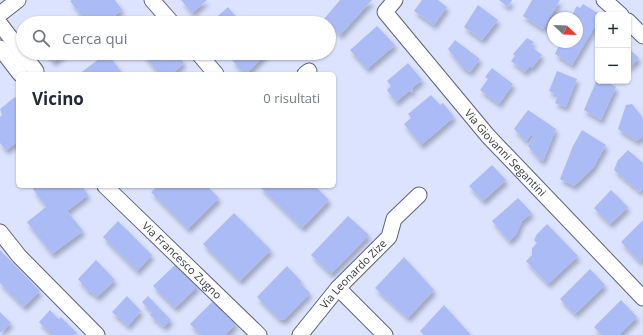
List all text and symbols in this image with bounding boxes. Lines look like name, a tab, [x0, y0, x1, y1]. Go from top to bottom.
north arrow	[547, 12, 583, 48]
map controls	[595, 12, 631, 84]
button: +	[595, 12, 631, 48]
search box	[16, 16, 336, 60]
icon: search	[30, 27, 52, 49]
text: Cerca qui	[62, 28, 128, 48]
button: −	[595, 48, 631, 84]
text: Vicino	[32, 87, 84, 110]
text: 0 risultati	[263, 89, 320, 107]
street label: Via Giovanni Segantini	[462, 106, 550, 199]
street label: Via Francesco Zugno	[139, 218, 226, 302]
street label: Via Leonardo Zize	[316, 236, 390, 312]

